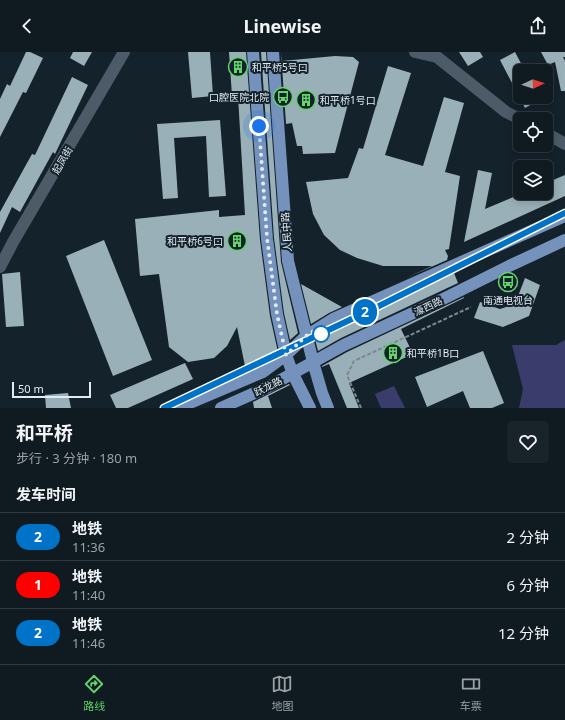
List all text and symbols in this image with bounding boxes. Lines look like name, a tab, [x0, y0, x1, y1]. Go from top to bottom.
text: Linewise	[243, 14, 322, 38]
icon: back	[16, 15, 38, 37]
icon: share	[527, 15, 549, 37]
building icon: 和平桥5号口	[227, 56, 249, 78]
place label: 和平桥5号口	[252, 60, 308, 74]
north arrow	[513, 64, 553, 104]
map controls	[513, 64, 553, 200]
bus stop icon: 口腔医院北院	[272, 86, 294, 108]
building icon: 和平桥1号口	[295, 89, 317, 111]
place label: 口腔医院北院	[209, 90, 269, 104]
place label: 和平桥1号口	[320, 93, 376, 107]
button: locate	[513, 112, 553, 152]
your location	[249, 116, 269, 136]
street label: 起凤街	[48, 144, 76, 176]
button: layers	[513, 160, 553, 200]
street label: 人民中路	[278, 212, 294, 252]
building icon: 和平桥6号口	[226, 230, 248, 252]
place label: 和平桥6号口	[167, 234, 223, 248]
bus stop icon: 南通电视台	[497, 271, 519, 293]
street label: 濠西路	[411, 293, 445, 319]
place label: 南通电视台	[483, 293, 533, 307]
line badge: 2	[352, 299, 378, 325]
text: 2	[361, 302, 369, 321]
unlabelled marker	[312, 325, 330, 343]
building icon: 和平桥1B口	[382, 342, 404, 364]
place label: 和平桥1B口	[407, 346, 459, 360]
street label: 跃龙路	[251, 373, 285, 399]
scale bar	[12, 380, 91, 399]
text: 50 m	[18, 381, 44, 396]
text: 和平桥	[16, 420, 73, 446]
button: heart	[507, 421, 549, 463]
text: 步行 · 3 分钟 · 180 m	[16, 449, 137, 467]
text: 发车时间	[16, 484, 76, 504]
text: 地铁	[72, 518, 102, 538]
text: 2	[34, 527, 42, 546]
text: 2 分钟	[507, 527, 549, 547]
text: 11:36	[72, 538, 105, 556]
text: 地铁	[72, 566, 102, 586]
text: 1	[34, 575, 42, 594]
text: 6 分钟	[507, 575, 549, 595]
text: 11:40	[72, 586, 105, 604]
text: 地铁	[72, 614, 102, 634]
text: 2	[34, 623, 42, 642]
text: 12 分钟	[498, 623, 549, 643]
text: 11:46	[72, 634, 105, 652]
tab: 路线	[83, 673, 105, 713]
tab: 地图	[271, 673, 293, 713]
tab: 车票	[460, 673, 482, 713]

